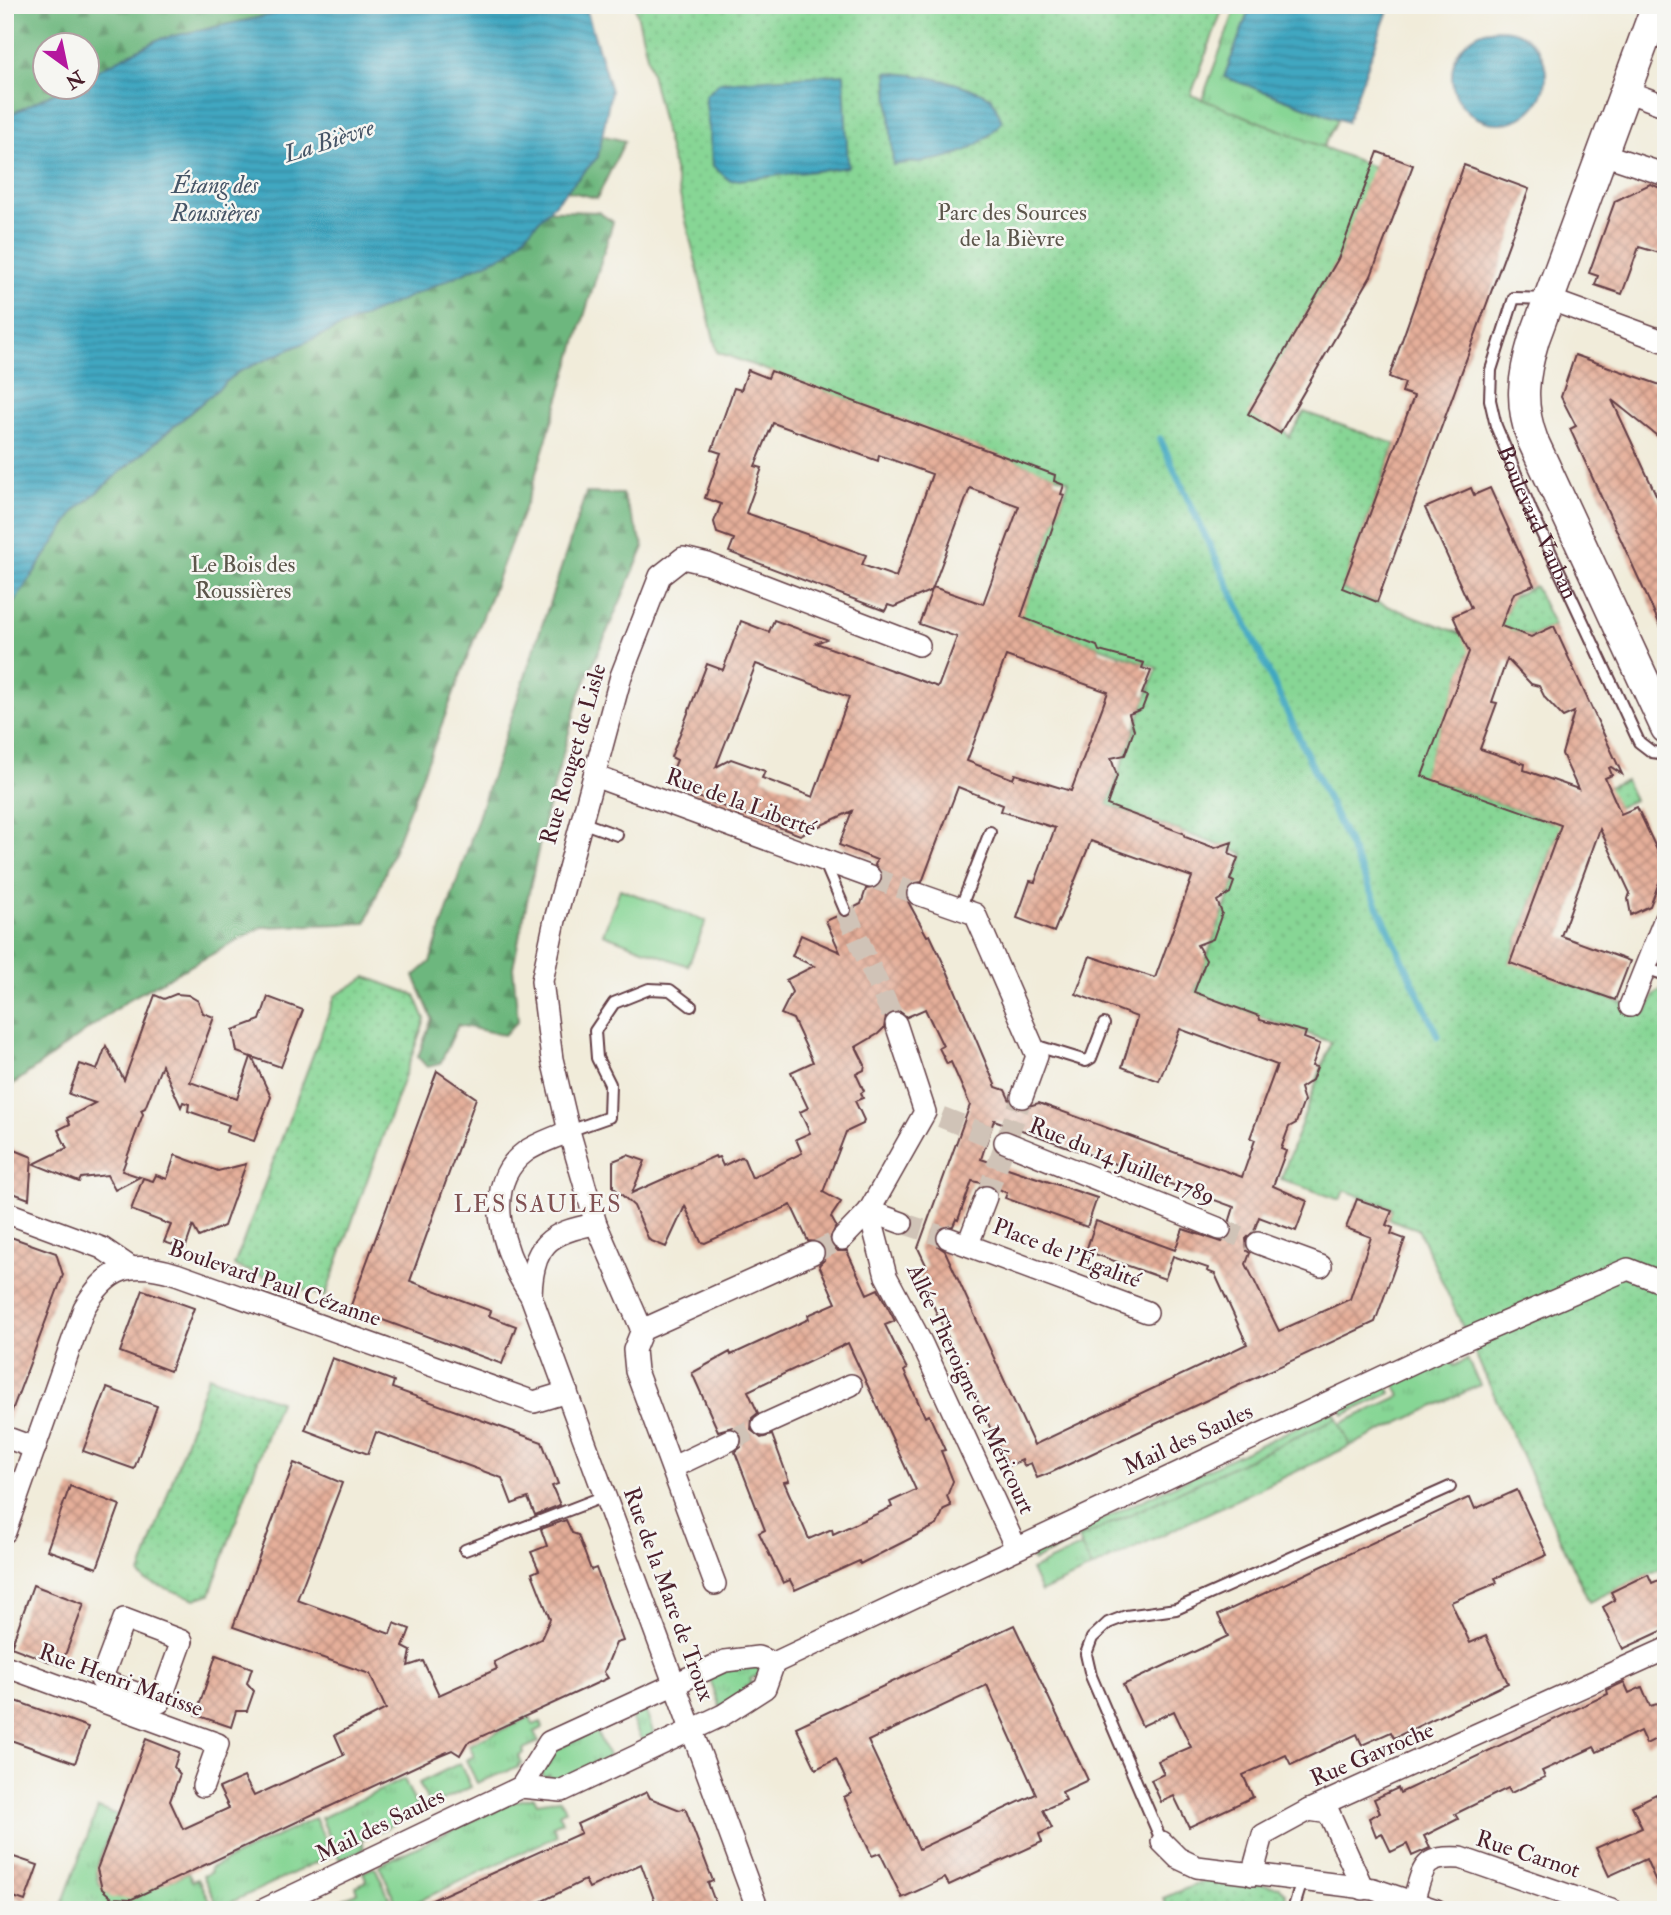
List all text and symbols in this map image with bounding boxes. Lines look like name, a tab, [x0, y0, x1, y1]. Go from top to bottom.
north arrow	[32, 32, 102, 102]
text: N	[60, 64, 89, 95]
water label: La Bièvre	[279, 112, 379, 170]
water label: Étang des Roussières	[170, 169, 259, 229]
park label: Parc des Sources de la Bièvre	[937, 198, 1087, 253]
street label: Boulevard Vauban	[1491, 441, 1585, 604]
park label: Le Bois des Roussières	[191, 550, 296, 605]
street label: Rue Rouget de Lisle	[533, 660, 613, 848]
street label: Rue de la Liberté	[662, 761, 820, 843]
street label: Rue du 14 Juillet 1789	[1025, 1110, 1219, 1212]
district label: LES SAULES	[453, 1189, 623, 1220]
street label: Place de l'Égalité	[989, 1211, 1146, 1295]
street label: Boulevard Paul Cézanne	[165, 1233, 385, 1333]
street label: Allée Theroigne de Méricourt	[900, 1259, 1042, 1519]
street label: Mail des Saules	[1119, 1396, 1257, 1482]
street label: Rue de la Mare de Troux	[617, 1483, 721, 1705]
street label: Rue Henri Matisse	[35, 1637, 207, 1723]
street label: Rue Gavroche	[1306, 1715, 1439, 1793]
street label: Mail des Saules	[311, 1781, 449, 1869]
street label: Rue Carnot	[1472, 1824, 1584, 1884]

